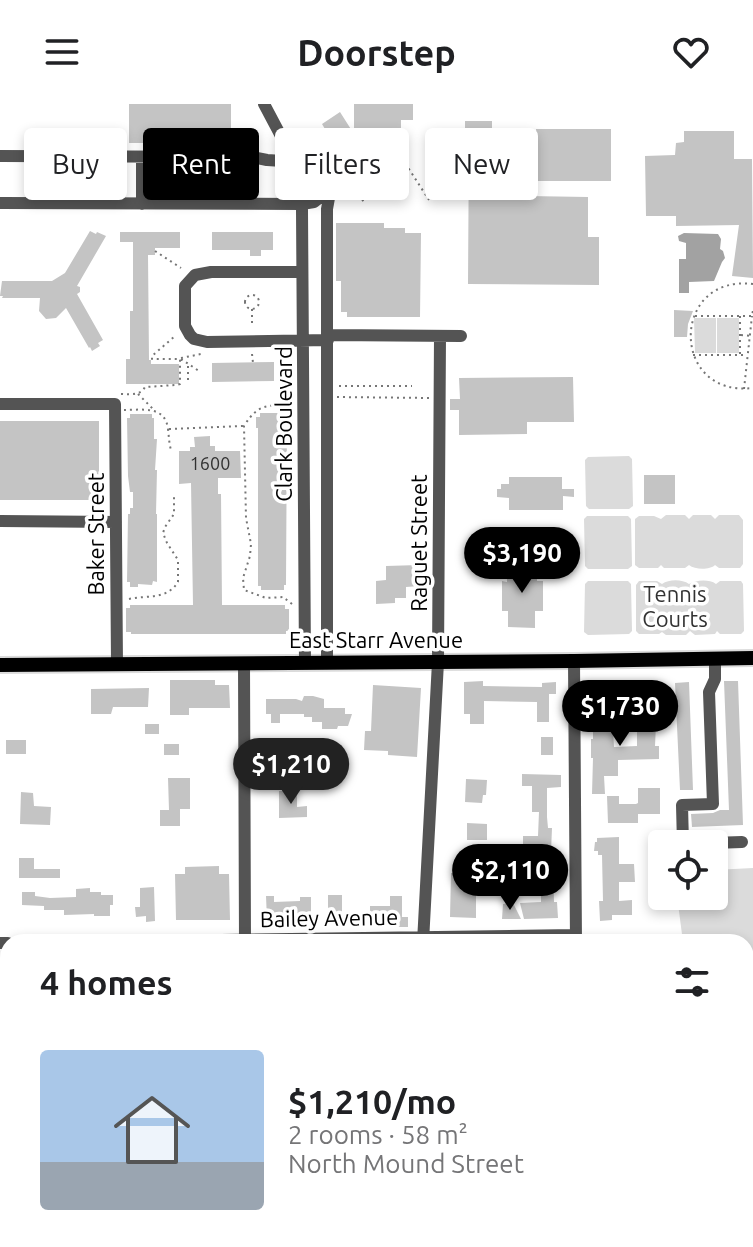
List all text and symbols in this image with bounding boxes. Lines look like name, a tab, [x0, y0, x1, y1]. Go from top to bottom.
icon: menu	[40, 30, 84, 74]
icon: heart	[669, 30, 713, 74]
text: Doorstep	[297, 32, 456, 73]
chip: Buy	[24, 128, 127, 200]
chip: Rent	[143, 128, 259, 200]
chip: Filters	[275, 128, 409, 200]
chip: New	[425, 128, 538, 200]
street label: Clark Boulevard	[271, 346, 296, 502]
house number: 1600	[190, 453, 230, 473]
street label: Baker Street	[83, 472, 108, 595]
street label: Raguet Street	[406, 474, 431, 612]
pin: $3,190	[457, 527, 587, 595]
text: $3,190	[482, 538, 562, 567]
park label: Tennis Courts	[642, 581, 708, 631]
street label: East Starr Avenue	[289, 627, 463, 652]
pin: $1,730	[555, 680, 685, 748]
text: $1,730	[580, 691, 660, 720]
pin: $1,210	[226, 738, 356, 806]
text: $1,210	[251, 749, 331, 778]
map controls	[648, 830, 728, 910]
button: locate	[648, 830, 728, 910]
pin: $2,110	[445, 844, 575, 912]
text: $2,110	[470, 855, 550, 884]
street label: Bailey Avenue	[260, 904, 398, 931]
icon: filters	[670, 960, 714, 1004]
text: 4 homes	[40, 963, 173, 1001]
icon: home	[104, 1082, 200, 1178]
text: $1,210/mo	[288, 1082, 456, 1120]
text: 2 rooms · 58 m²	[288, 1120, 468, 1149]
text: North Mound Street	[288, 1149, 524, 1178]

